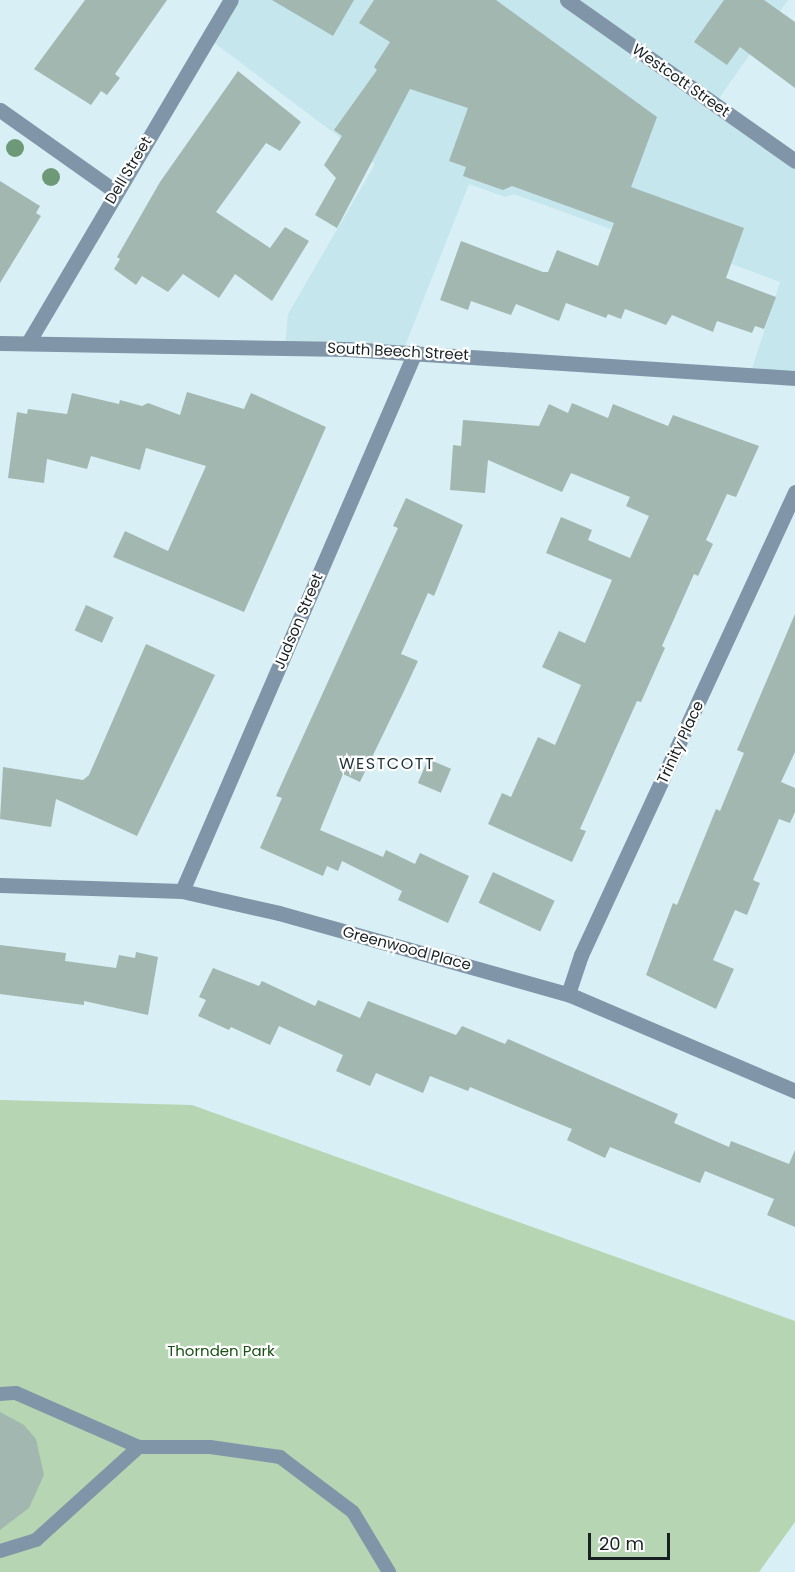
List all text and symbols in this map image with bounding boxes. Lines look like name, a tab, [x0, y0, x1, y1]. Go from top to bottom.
street label: Westcott Street	[629, 40, 733, 120]
street label: Dell Street	[101, 133, 155, 207]
street label: South Beech Street	[327, 338, 469, 364]
street label: Judson Street	[270, 570, 326, 672]
street label: Trinity Place	[653, 698, 707, 786]
district label: WESTCOTT	[339, 754, 435, 774]
street label: Greenwood Place	[341, 922, 473, 974]
park label: Thornden Park	[167, 1342, 275, 1360]
scale bar	[591, 1521, 674, 1559]
text: 20 m	[599, 1531, 644, 1556]

